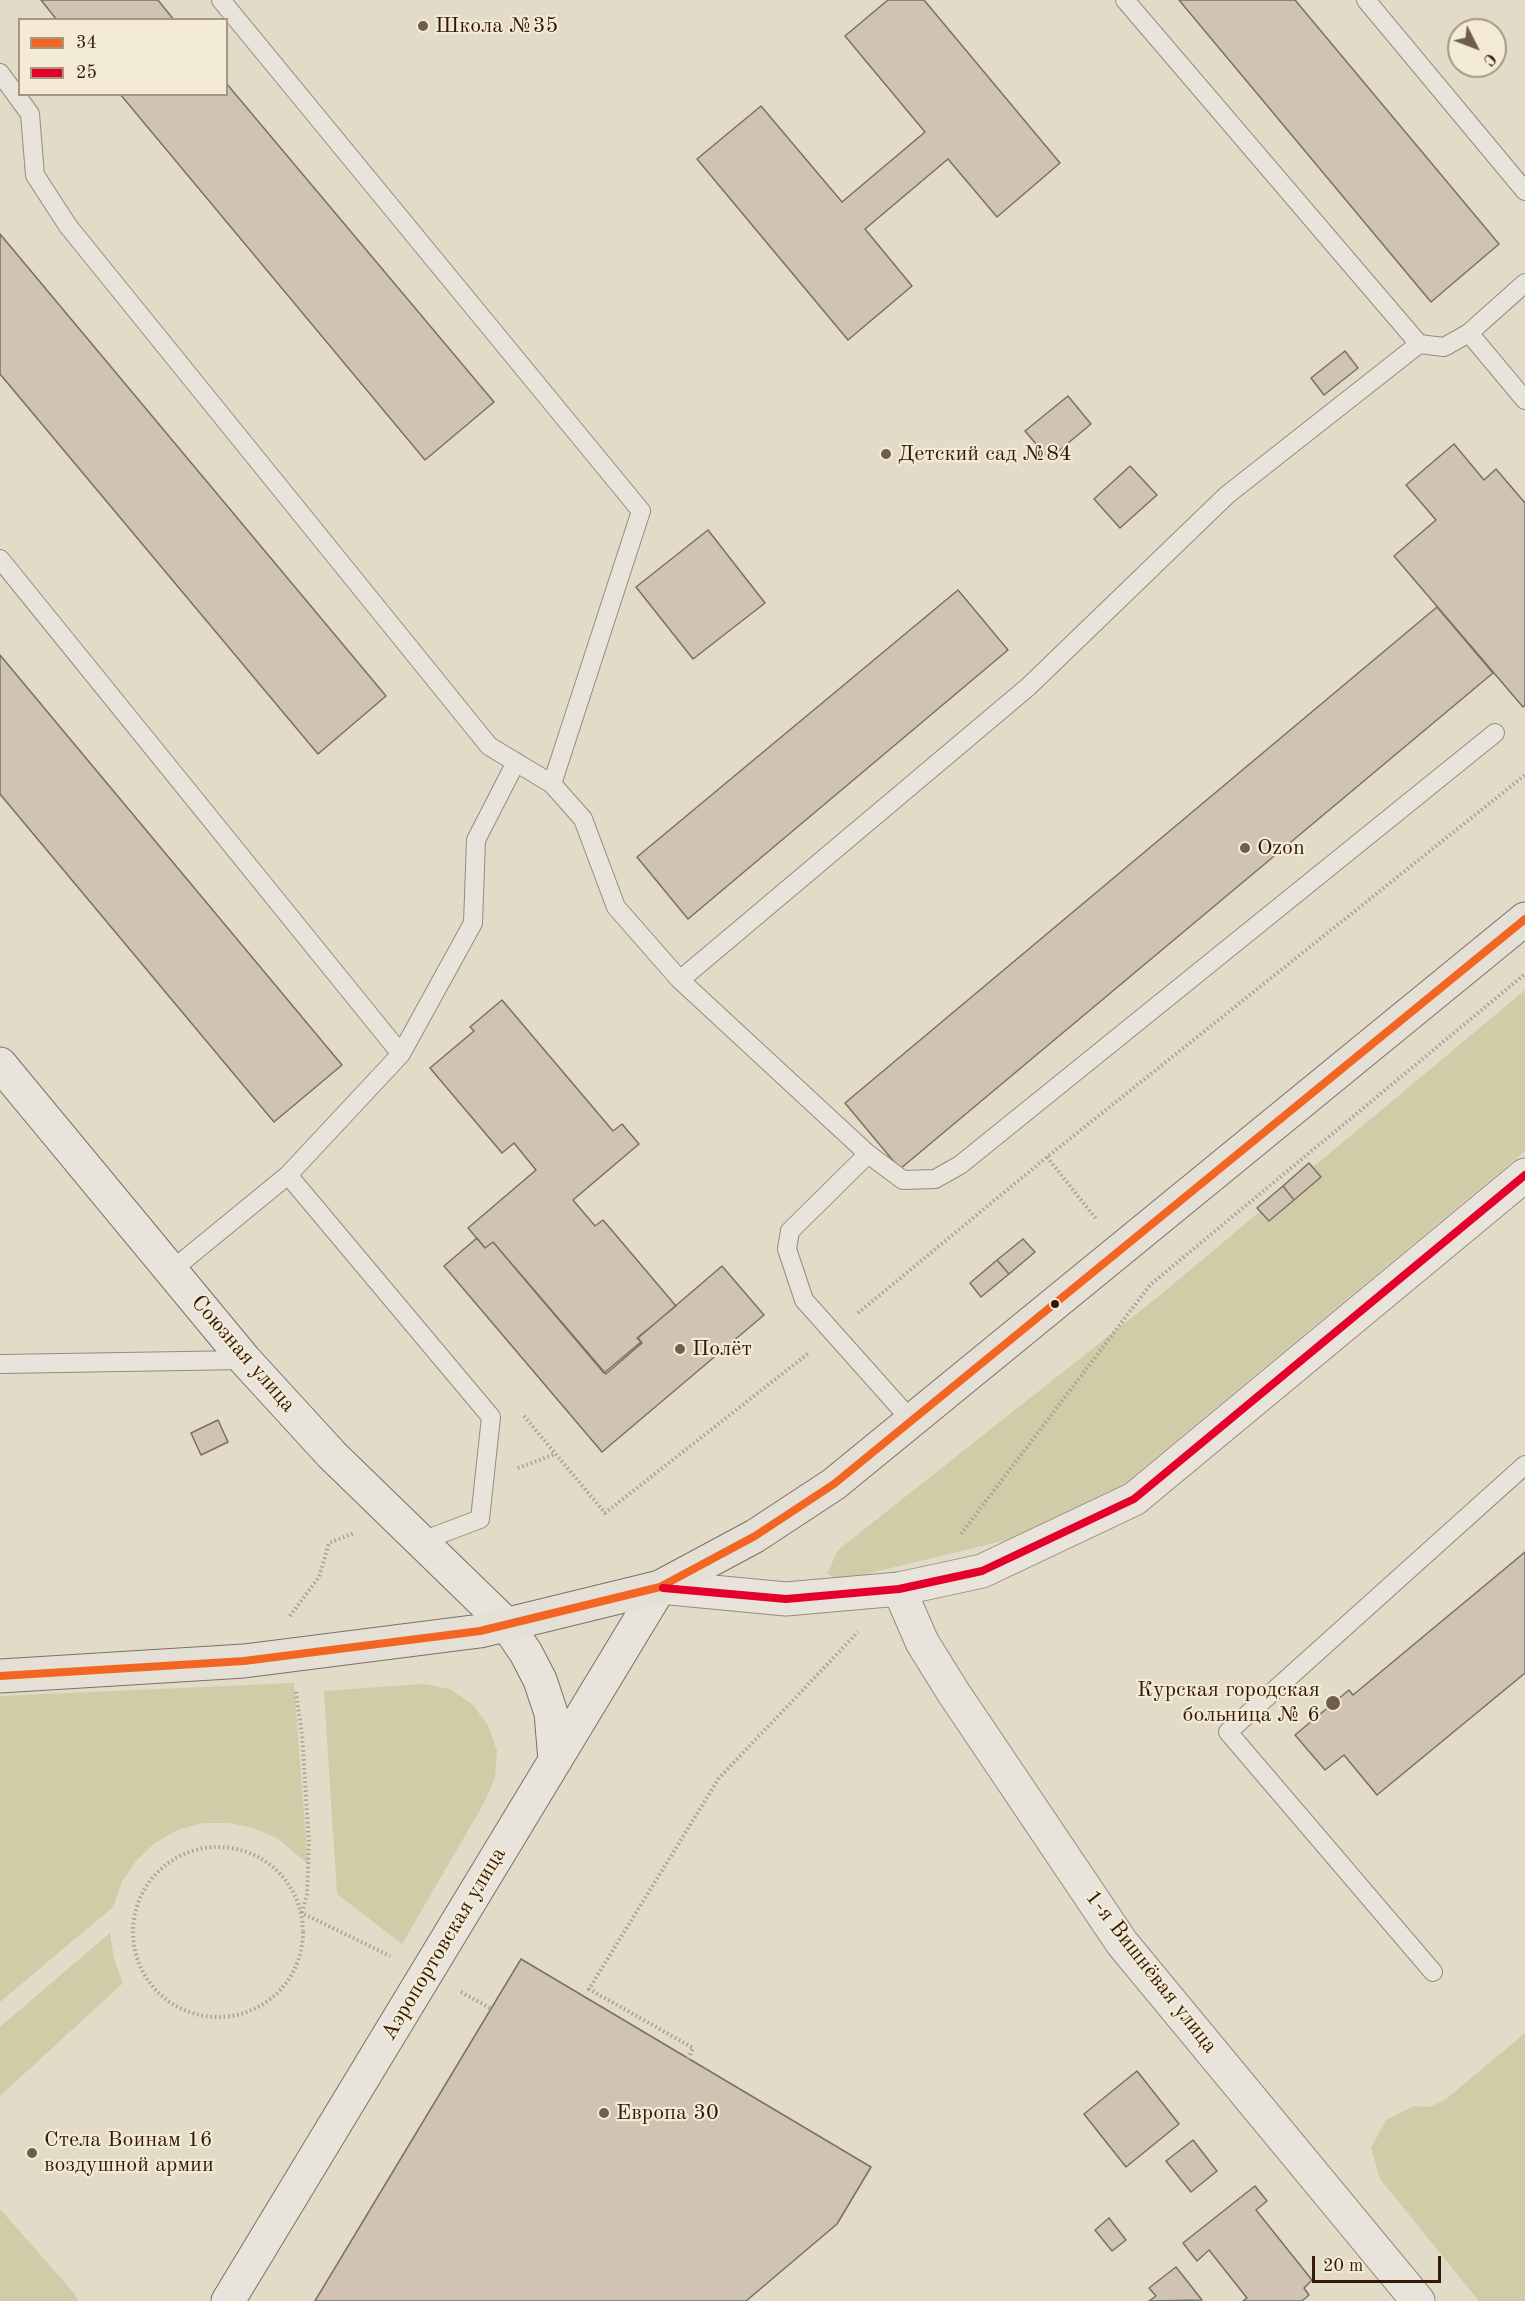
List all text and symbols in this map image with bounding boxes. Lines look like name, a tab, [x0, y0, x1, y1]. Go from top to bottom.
place label: Школа №35	[435, 13, 558, 39]
legend	[18, 18, 228, 96]
north arrow	[1447, 18, 1507, 78]
marker: Школа №35	[416, 19, 430, 33]
text: 34	[76, 34, 97, 52]
text: С	[1479, 49, 1498, 68]
text: 25	[76, 64, 97, 82]
place label: Детский сад №84	[898, 441, 1072, 467]
marker: Детский сад №84	[879, 447, 893, 461]
place label: Ozon	[1257, 835, 1305, 861]
marker: Ozon	[1238, 841, 1252, 855]
street label: Союзная улица	[185, 1290, 301, 1418]
unlabelled marker	[1049, 1298, 1061, 1310]
place label: Полёт	[692, 1336, 752, 1362]
marker: Полёт	[673, 1342, 687, 1356]
place label: Курская городская больница № 6	[1137, 1677, 1320, 1729]
marker: Курская городская больница № 6	[1324, 1694, 1342, 1712]
street label: Аэропортовская улица	[376, 1843, 512, 2045]
street label: 1-я Вишнёвая улица	[1079, 1885, 1223, 2059]
place label: Европа 30	[616, 2100, 719, 2126]
marker: Европа 30	[597, 2106, 611, 2120]
place label: Стела Воинам 16 воздушной армии	[44, 2127, 214, 2178]
marker: Стела Воинам 16 воздушной армии	[25, 2146, 39, 2160]
scale bar	[1315, 2244, 1444, 2282]
text: 20 m	[1323, 2257, 1363, 2275]

